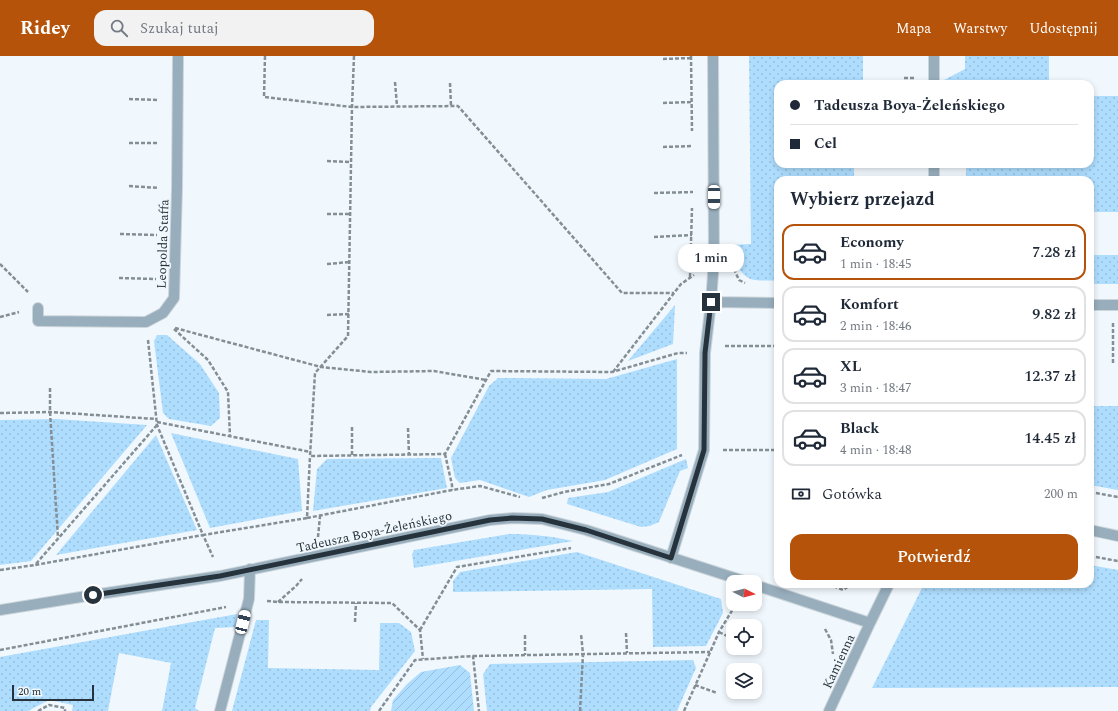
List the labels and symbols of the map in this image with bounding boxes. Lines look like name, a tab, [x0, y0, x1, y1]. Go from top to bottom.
car	[708, 185, 720, 209]
street label: Leopolda Staffa	[151, 198, 175, 289]
callout: 1 min	[678, 244, 744, 272]
route end	[702, 293, 720, 311]
street label: Tadeusza Boya-Żeleńskiego	[295, 506, 454, 558]
north arrow	[726, 575, 762, 611]
route start	[84, 586, 102, 604]
car	[234, 609, 252, 635]
street label: Kamienna	[818, 630, 861, 692]
scale bar	[12, 683, 94, 702]

